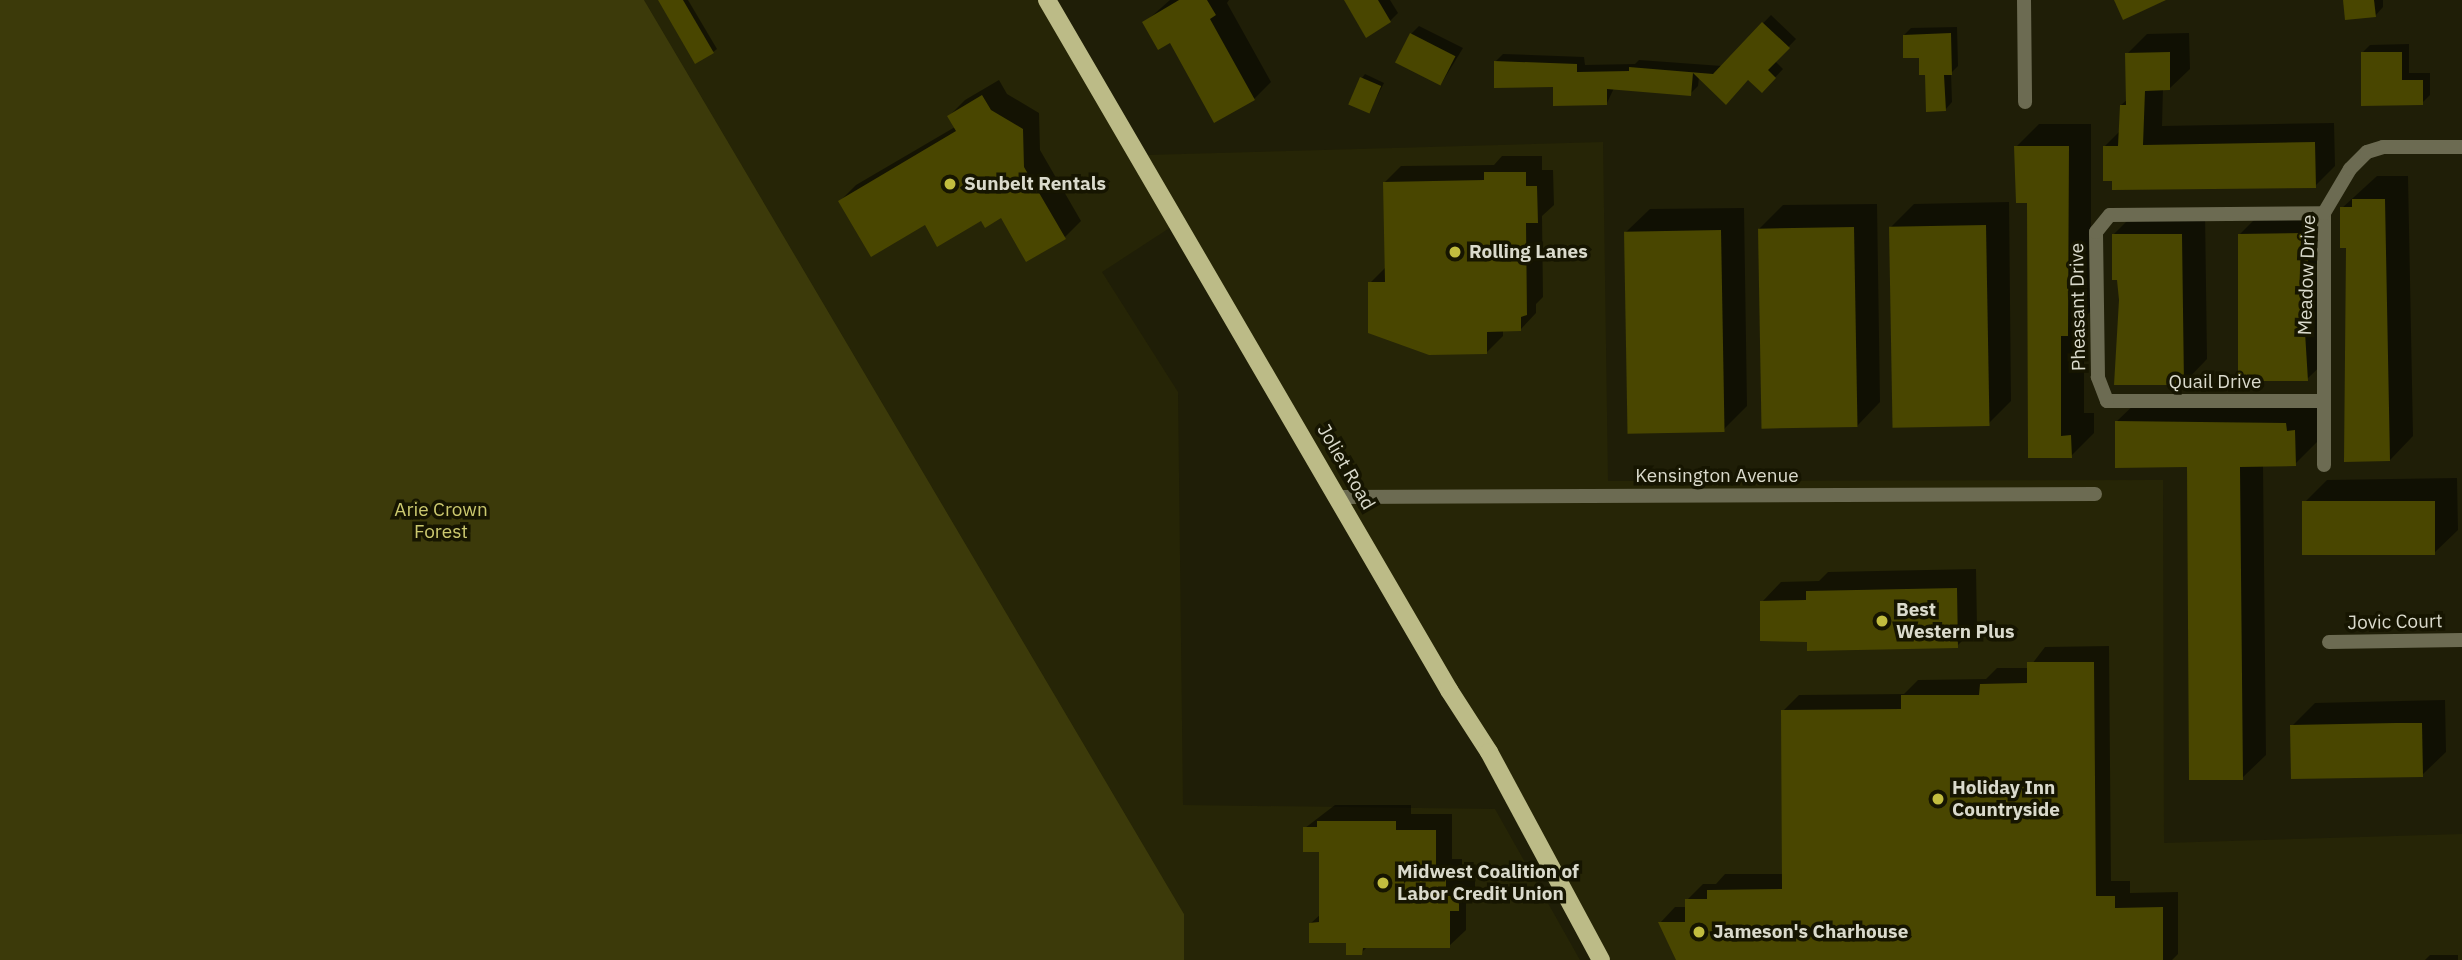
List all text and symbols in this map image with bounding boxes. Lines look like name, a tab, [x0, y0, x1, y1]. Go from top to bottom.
place label: Sunbelt Rentals	[964, 173, 1106, 195]
marker: Sunbelt Rentals	[942, 176, 958, 192]
street label: Meadow Drive	[2293, 214, 2321, 336]
place label: Rolling Lanes	[1469, 241, 1588, 263]
street label: Pheasant Drive	[2065, 243, 2091, 371]
marker: Rolling Lanes	[1447, 244, 1463, 260]
street label: Quail Drive	[2169, 371, 2261, 393]
street label: Joliet Road	[1312, 420, 1380, 514]
street label: Kensington Avenue	[1635, 465, 1799, 487]
park label: Arie Crown Forest	[394, 499, 488, 543]
place label: Best Western Plus	[1896, 599, 2015, 643]
street label: Jovic Court	[2347, 610, 2443, 634]
marker: Best Western Plus	[1874, 613, 1890, 629]
place label: Holiday Inn Countryside	[1952, 777, 2060, 821]
marker: Holiday Inn Countryside	[1930, 791, 1946, 807]
place label: Midwest Coalition of Labor Credit Union	[1397, 861, 1579, 905]
marker: Midwest Coalition of Labor Credit Union	[1375, 875, 1391, 891]
place label: Jameson's Charhouse	[1713, 921, 1908, 943]
marker: Jameson's Charhouse	[1691, 924, 1707, 940]

